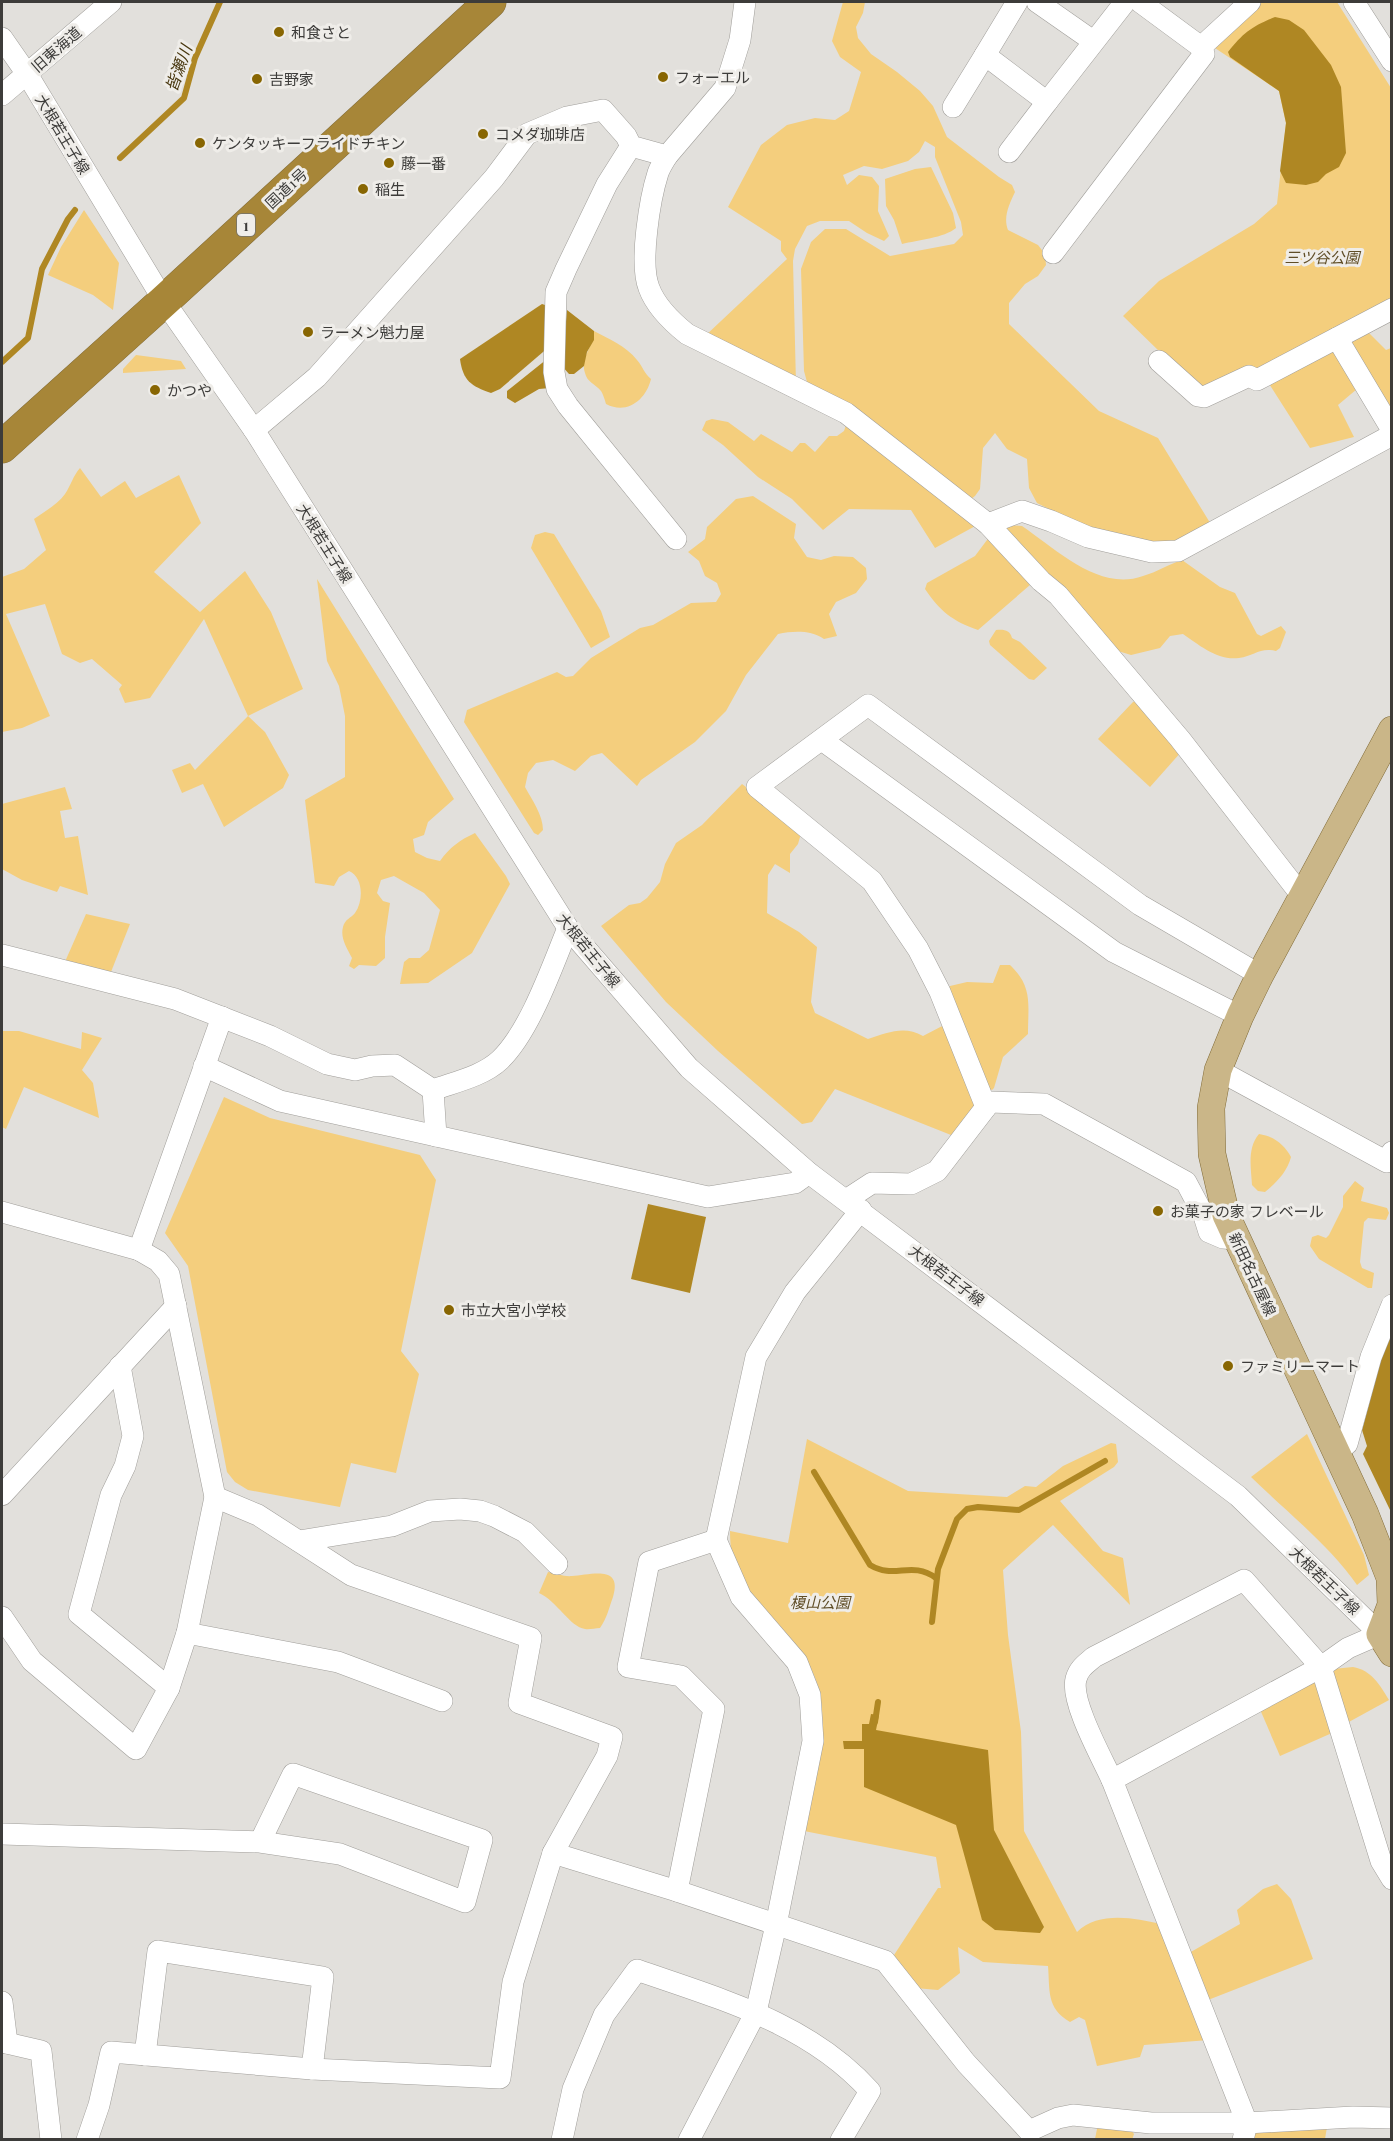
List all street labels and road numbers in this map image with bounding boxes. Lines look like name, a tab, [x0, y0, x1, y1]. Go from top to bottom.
street label: 旧東海道	[27, 22, 85, 76]
street label: 大根若王子線	[31, 90, 95, 178]
street label: 国道1号	[261, 163, 311, 213]
road number: 1	[237, 214, 255, 236]
street label: 大根若王子線	[293, 500, 357, 586]
street label: 大根若王子線	[553, 909, 625, 991]
street label: 新田名古屋線	[1225, 1229, 1281, 1319]
street label: 大根若王子線	[905, 1240, 989, 1310]
street label: 大根若王子線	[1286, 1542, 1364, 1618]

